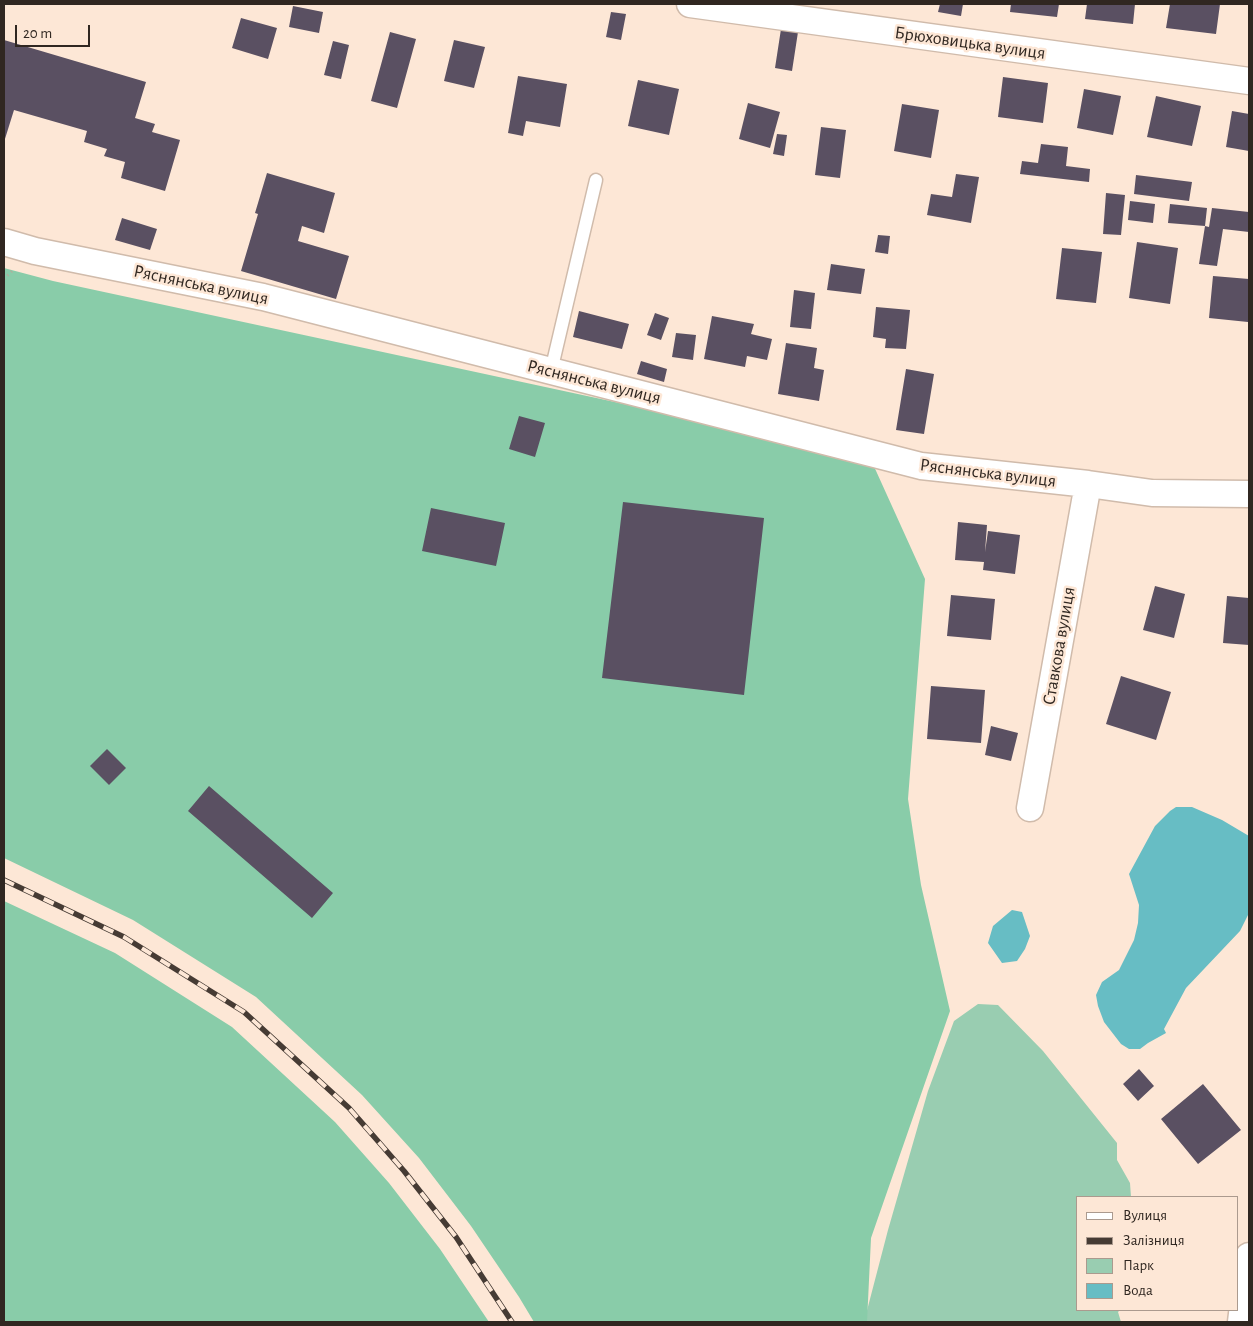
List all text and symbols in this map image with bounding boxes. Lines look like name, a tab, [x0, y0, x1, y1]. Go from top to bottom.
scale bar	[18, 15, 92, 47]
street label: Брюховицька вулиця	[893, 22, 1047, 64]
text: 20 m	[23, 26, 52, 41]
street label: Ряснянська вулиця	[132, 260, 270, 310]
street label: Ряснянська вулиця	[525, 355, 663, 409]
street label: Ряснянська вулиця	[919, 454, 1057, 492]
street label: Ставкова вулиця	[1038, 585, 1080, 707]
legend	[1076, 1196, 1238, 1311]
text: Вулиця	[1123, 1208, 1167, 1223]
text: Залізниця	[1123, 1233, 1184, 1248]
text: Парк	[1123, 1258, 1154, 1273]
text: Вода	[1123, 1283, 1153, 1298]

